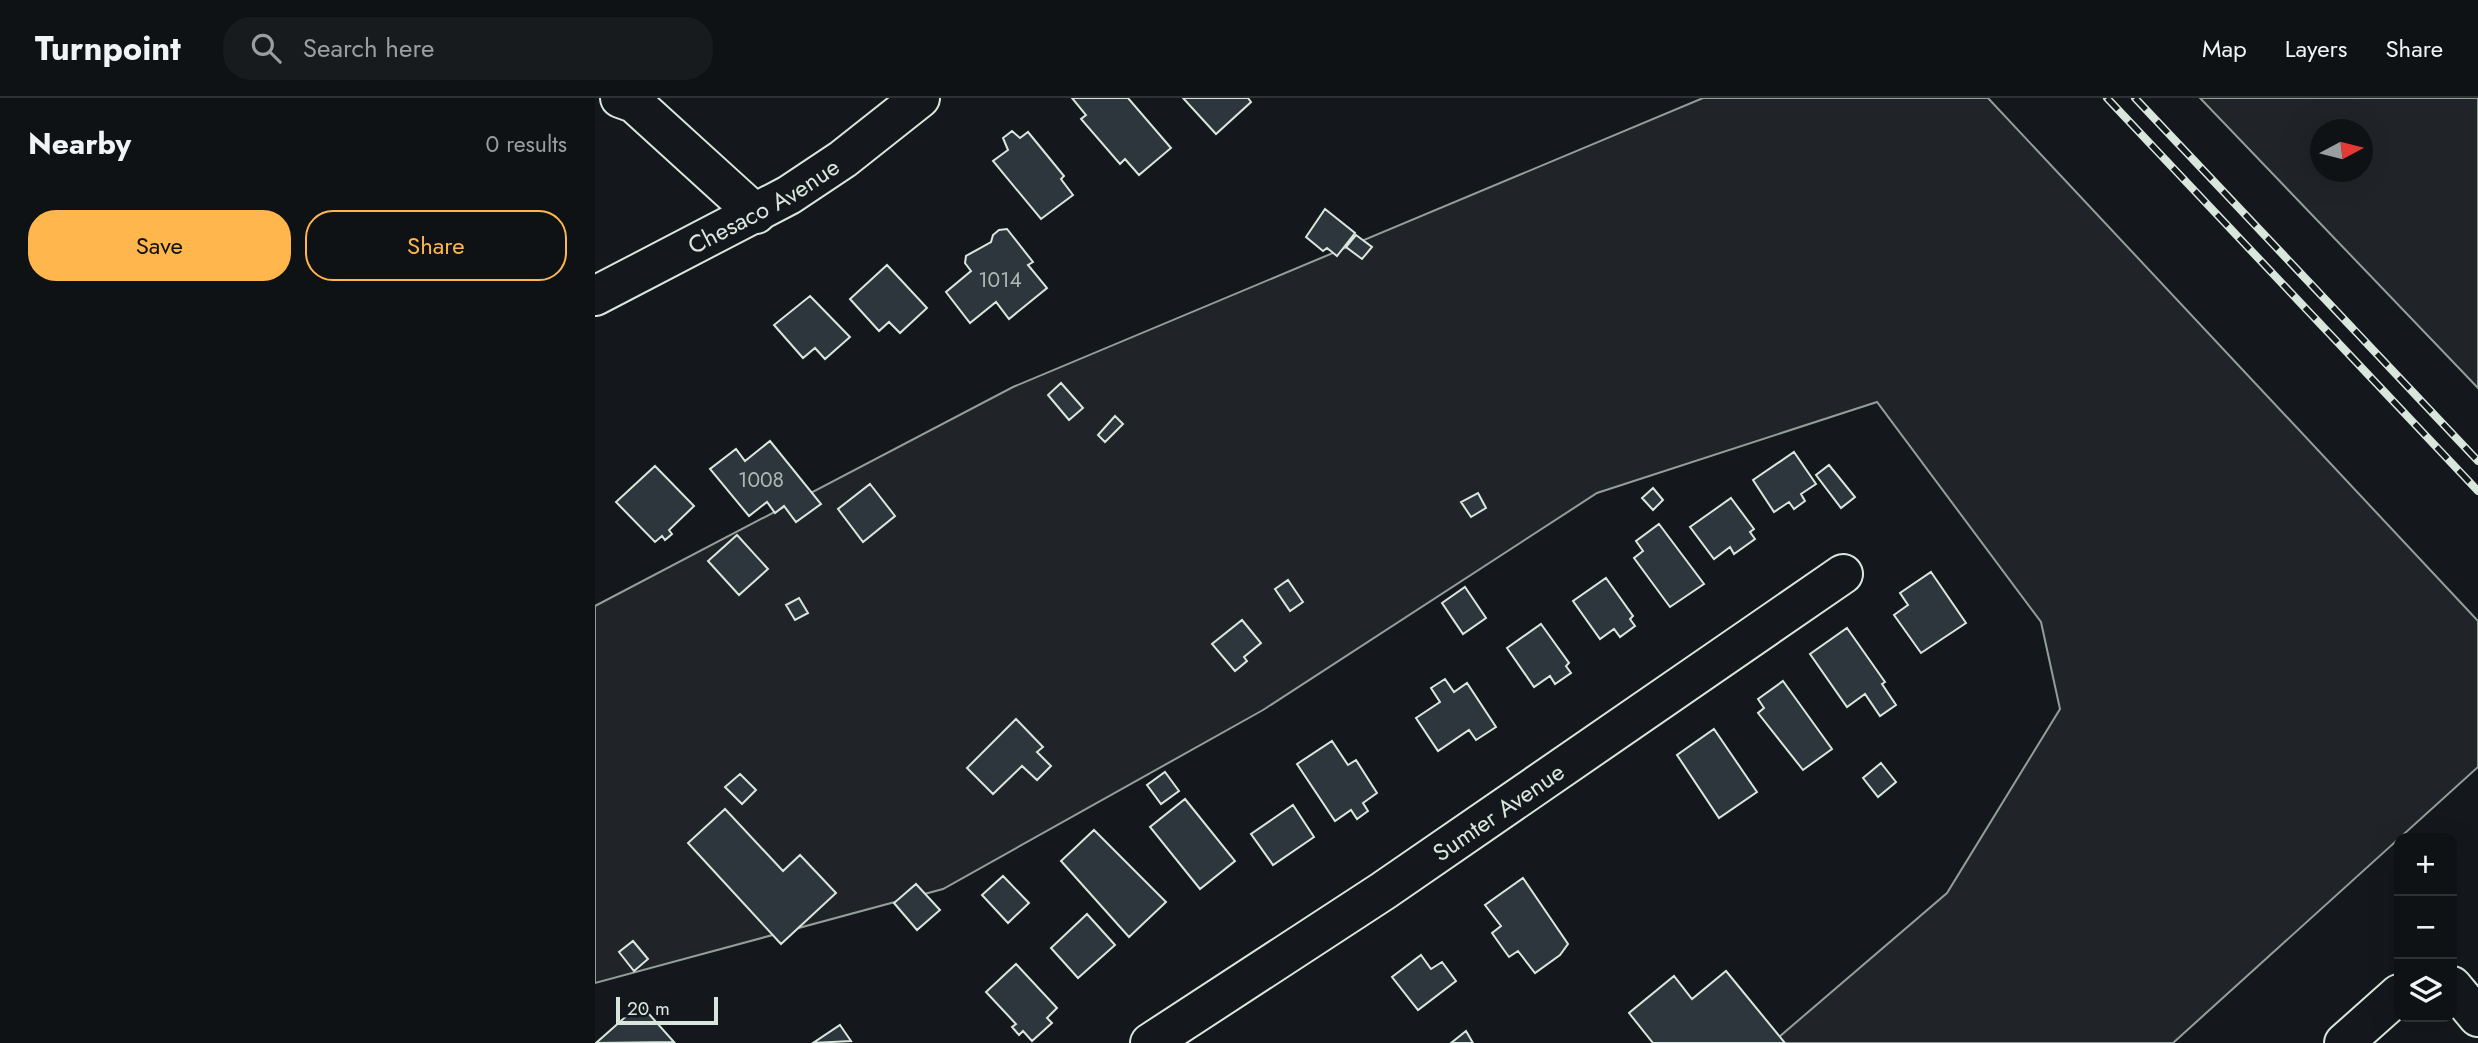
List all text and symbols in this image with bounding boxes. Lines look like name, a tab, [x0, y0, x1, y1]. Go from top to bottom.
search box	[223, 17, 713, 80]
text: Turnpoint	[35, 25, 181, 72]
icon: search	[247, 29, 285, 67]
text: Search here	[303, 29, 434, 67]
text: Map	[2202, 31, 2247, 66]
text: Layers	[2285, 31, 2347, 66]
text: Share	[2385, 31, 2443, 66]
north arrow	[2310, 119, 2373, 182]
text: Nearby	[28, 122, 131, 165]
text: 0 results	[485, 127, 567, 161]
street label: Chesaco Avenue	[681, 149, 846, 262]
button: Save	[28, 210, 291, 281]
button: Share	[305, 210, 567, 281]
house number: 1014	[978, 265, 1022, 295]
house number: 1008	[738, 465, 784, 495]
street label: Sumter Avenue	[1425, 754, 1571, 869]
map controls	[2394, 833, 2457, 1022]
button: +	[2394, 833, 2457, 896]
button: −	[2394, 896, 2457, 959]
button: layers	[2394, 959, 2457, 1022]
scale bar	[616, 994, 717, 1026]
text: 20 m	[627, 995, 670, 1022]

